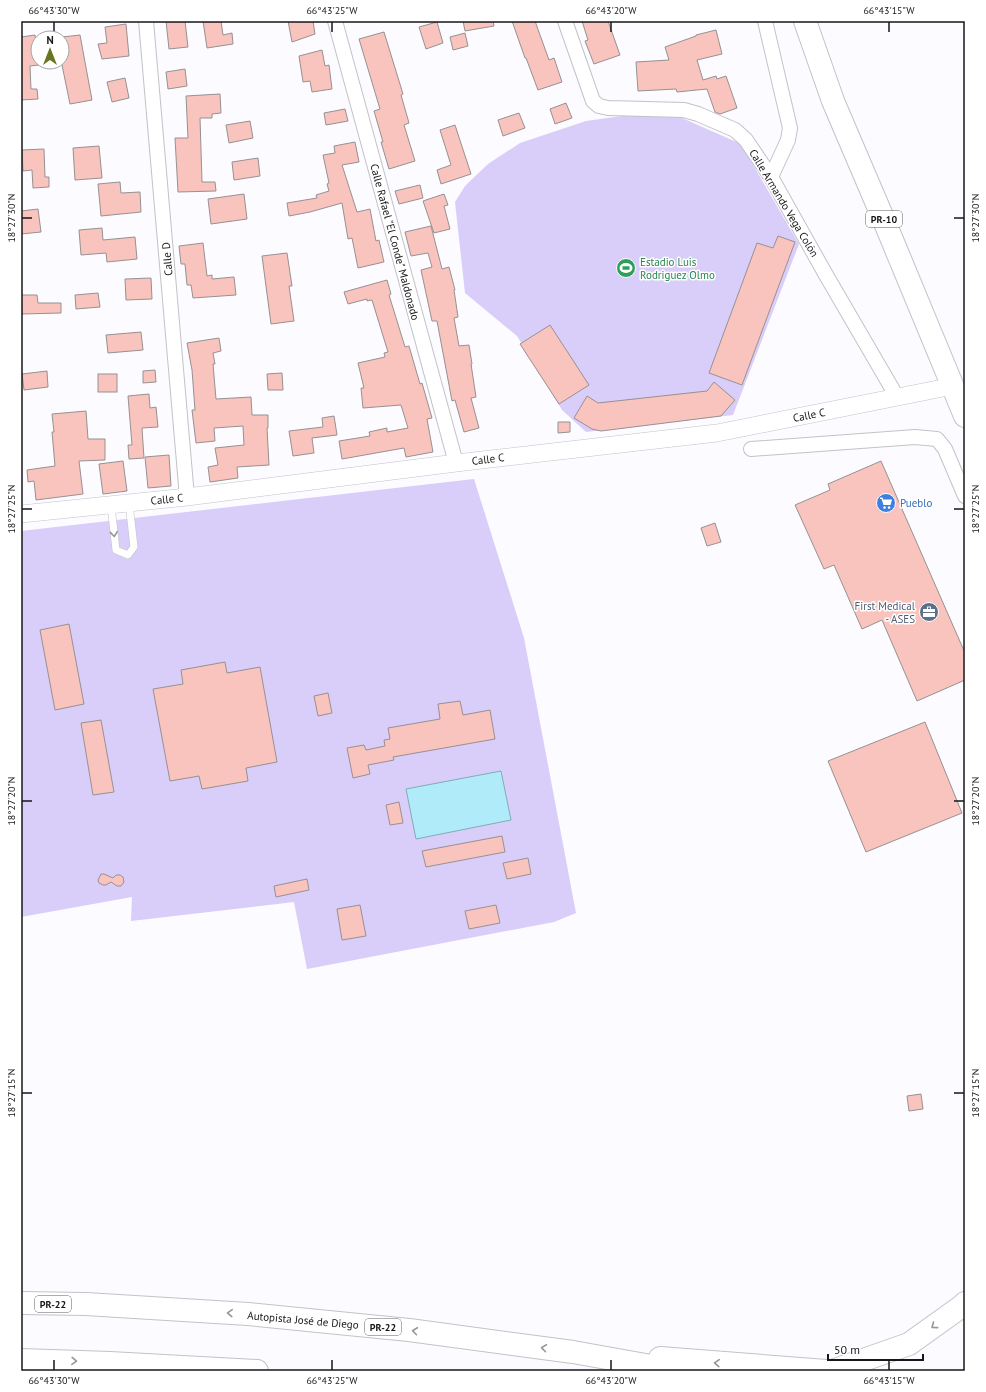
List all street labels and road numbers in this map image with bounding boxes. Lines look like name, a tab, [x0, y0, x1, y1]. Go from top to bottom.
street label: Calle Armando Vega Colón	[746, 146, 822, 260]
street label: Calle Rafael "El Conde" Maldonado	[367, 162, 423, 322]
road number: PR-10	[866, 211, 902, 227]
street label: Calle D	[159, 242, 175, 276]
street label: Calle C	[792, 405, 826, 425]
street label: Calle C	[471, 450, 505, 468]
street label: Calle C	[150, 490, 184, 508]
road number: PR-22	[35, 1296, 71, 1312]
street label: Autopista José de Diego	[247, 1308, 359, 1332]
road number: PR-22	[365, 1319, 401, 1335]

